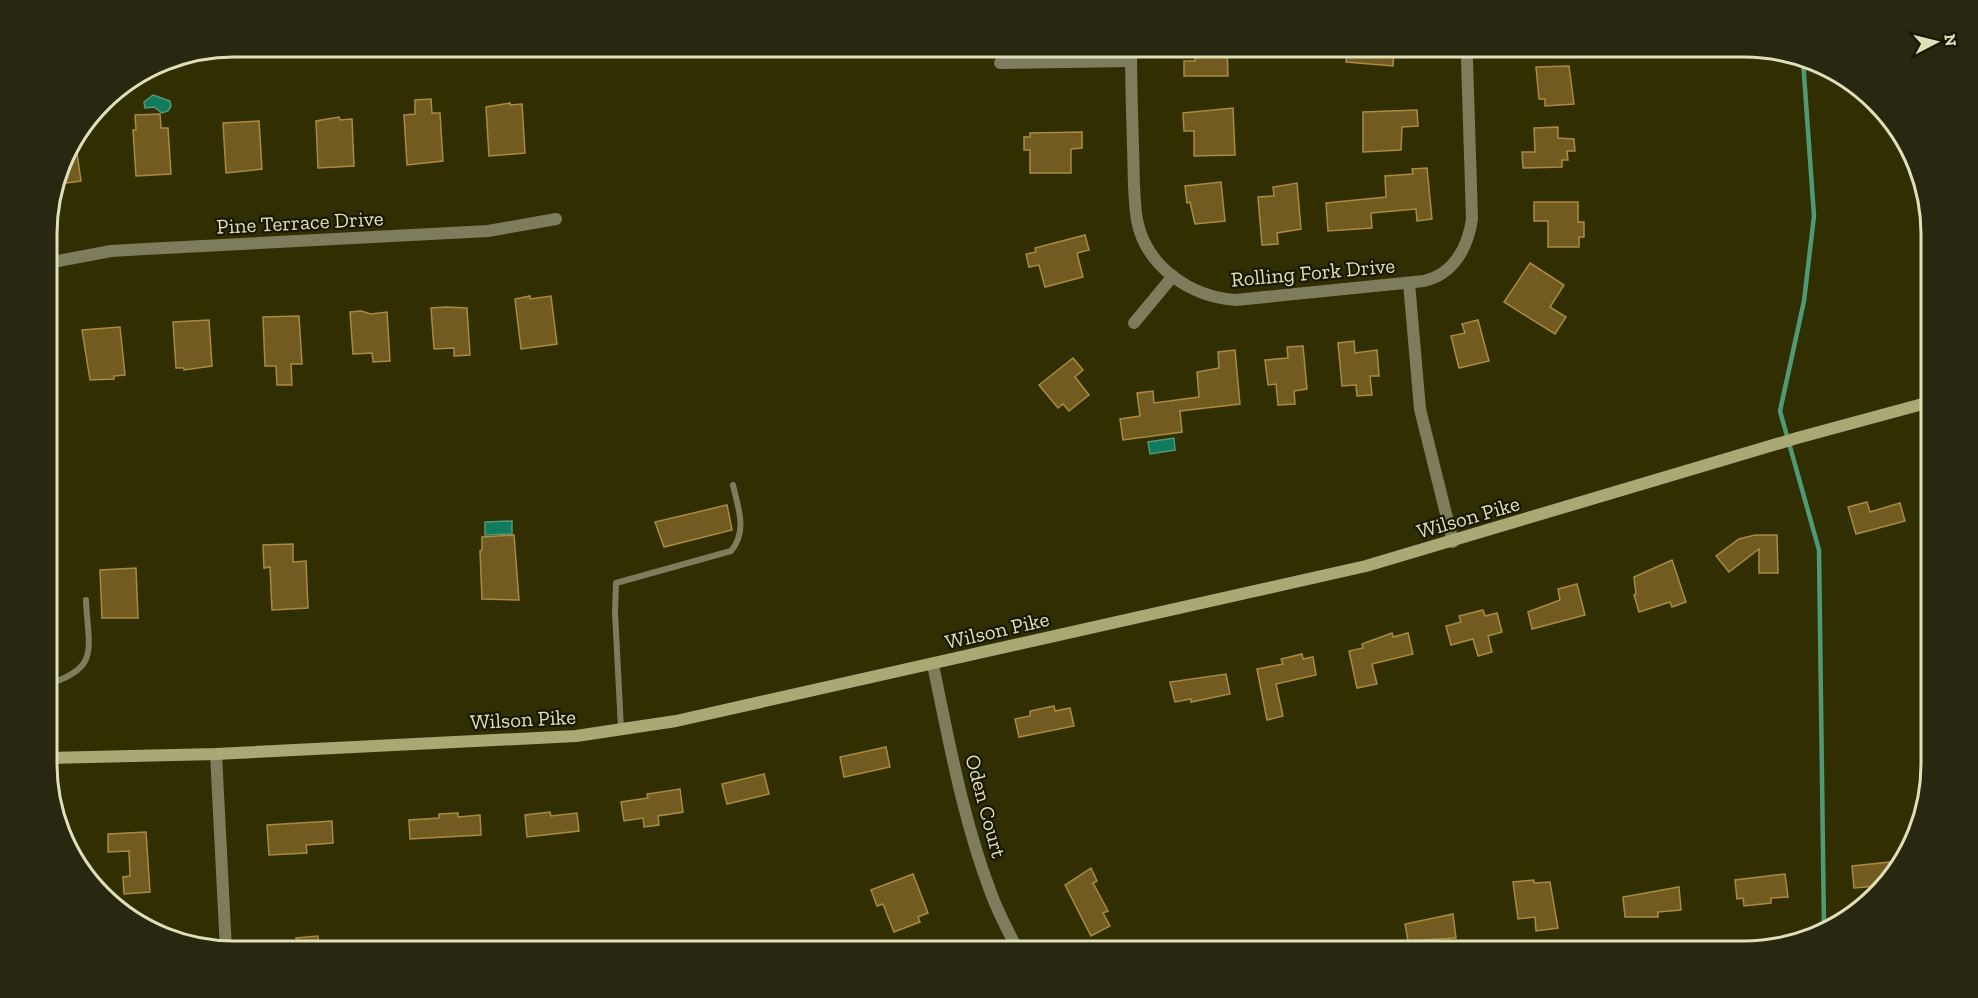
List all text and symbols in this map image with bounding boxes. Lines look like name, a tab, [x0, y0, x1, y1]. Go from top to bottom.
north arrow	[1906, 12, 1966, 72]
text: N	[1940, 33, 1961, 47]
street label: Pine Terrace Drive	[216, 205, 384, 239]
street label: Rolling Fork Drive	[1230, 252, 1396, 292]
street label: Wilson Pike	[1414, 490, 1522, 544]
street label: Wilson Pike	[943, 606, 1052, 654]
street label: Wilson Pike	[469, 704, 577, 734]
street label: Oden Court	[960, 751, 1012, 861]

